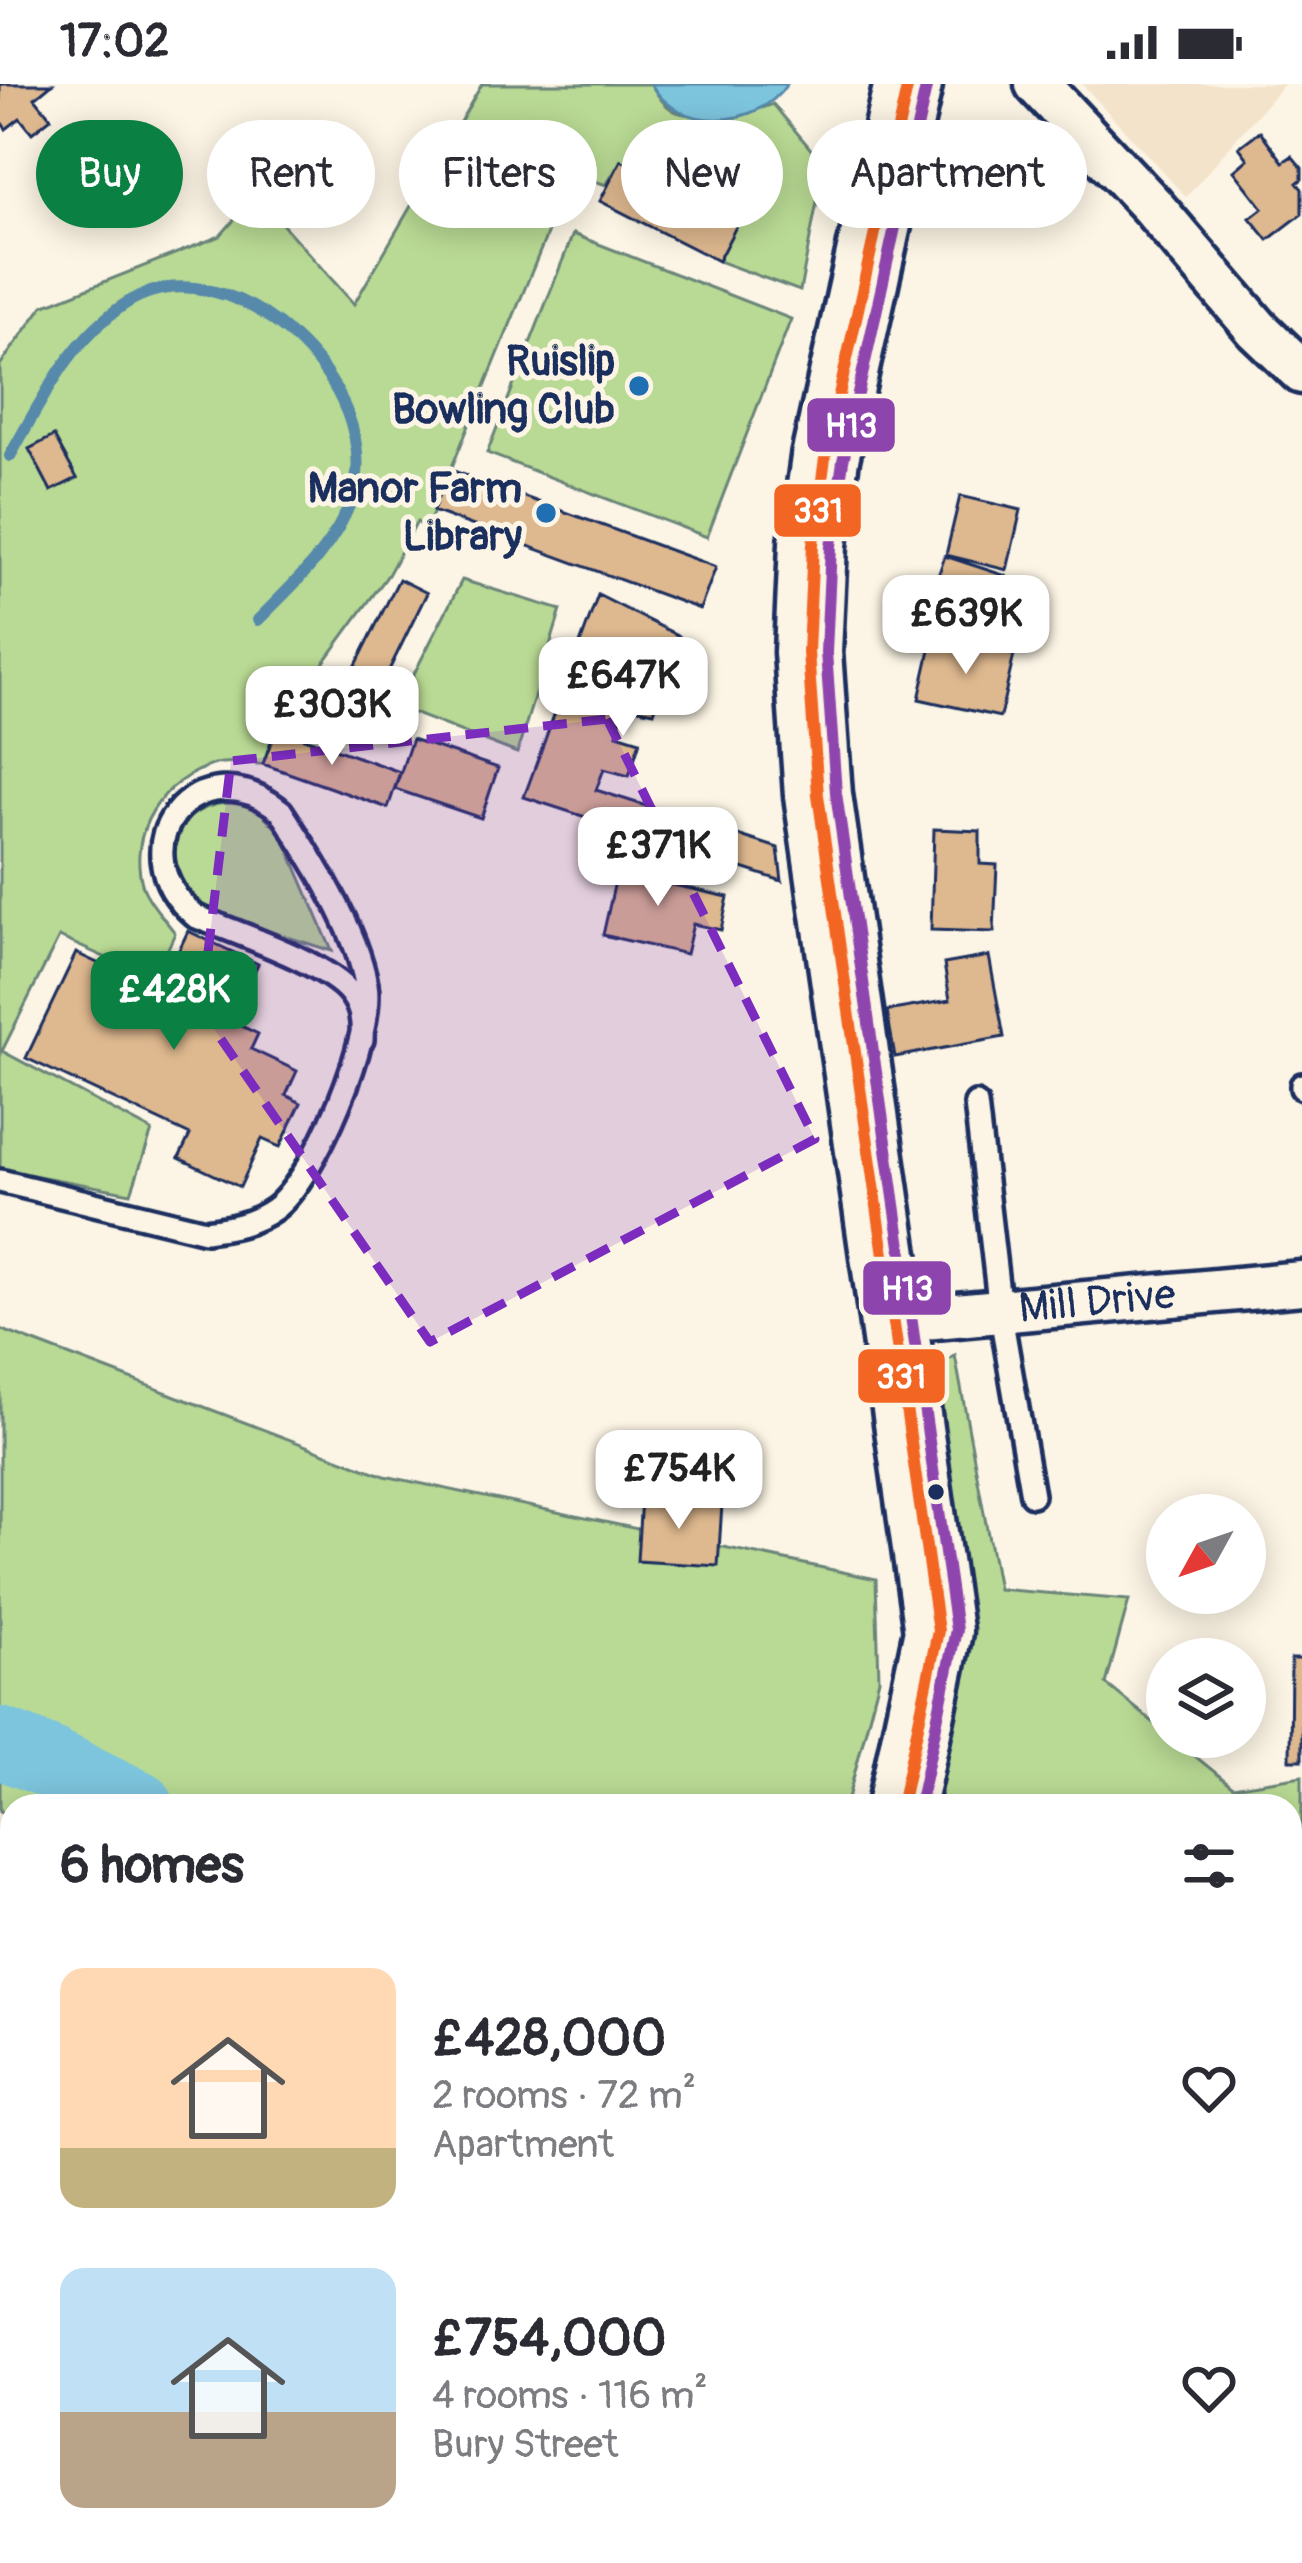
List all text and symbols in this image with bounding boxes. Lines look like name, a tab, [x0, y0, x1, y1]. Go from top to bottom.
text: 17:02	[60, 14, 169, 70]
chip: Buy	[36, 120, 183, 228]
chip: Rent	[207, 120, 375, 228]
chip: Filters	[399, 120, 597, 228]
chip: New	[621, 120, 783, 228]
chip: Apartment	[807, 120, 1087, 228]
place label: Ruislip Bowling Club	[392, 336, 615, 436]
marker: Ruislip Bowling Club	[626, 373, 652, 399]
line badge: H13	[805, 396, 897, 454]
text: H13	[825, 406, 877, 447]
place label: Manor Farm Library	[308, 463, 522, 563]
line badge: 331	[772, 482, 863, 539]
text: 331	[793, 491, 843, 532]
marker: Manor Farm Library	[533, 500, 559, 526]
pin: £639K	[882, 575, 1050, 677]
text: £639K	[909, 589, 1023, 638]
pin: £647K	[539, 637, 707, 739]
text: £647K	[566, 651, 680, 700]
pin: £303K	[248, 666, 416, 768]
text: £303K	[273, 680, 391, 729]
pin: £371K	[574, 807, 742, 909]
text: £371K	[605, 821, 711, 870]
pin: £428K	[90, 951, 258, 1053]
text: £428K	[118, 965, 230, 1014]
line badge: H13	[861, 1259, 953, 1317]
text: H13	[881, 1269, 933, 1310]
street label: Mill Drive	[1017, 1269, 1178, 1335]
line badge: 331	[856, 1347, 947, 1405]
text: 331	[876, 1357, 926, 1398]
pin: £754K	[595, 1430, 763, 1532]
text: £754K	[623, 1444, 735, 1493]
unlabelled marker	[925, 1481, 947, 1503]
north arrow	[1146, 1494, 1266, 1614]
map controls	[1146, 1494, 1266, 1758]
button: layers	[1146, 1638, 1266, 1758]
icon: filters	[1176, 1833, 1242, 1899]
text: 6 homes	[60, 1834, 244, 1898]
text: £428,000	[432, 2007, 666, 2071]
icon: home	[156, 2016, 300, 2160]
icon: heart	[1176, 2055, 1242, 2121]
text: 2 rooms · 72 m²	[432, 2071, 696, 2120]
text: Apartment	[432, 2120, 614, 2169]
text: £754,000	[432, 2307, 666, 2371]
icon: home	[156, 2316, 300, 2460]
icon: heart	[1176, 2355, 1242, 2421]
text: 4 rooms · 116 m²	[432, 2371, 708, 2420]
text: Bury Street	[432, 2420, 619, 2469]

